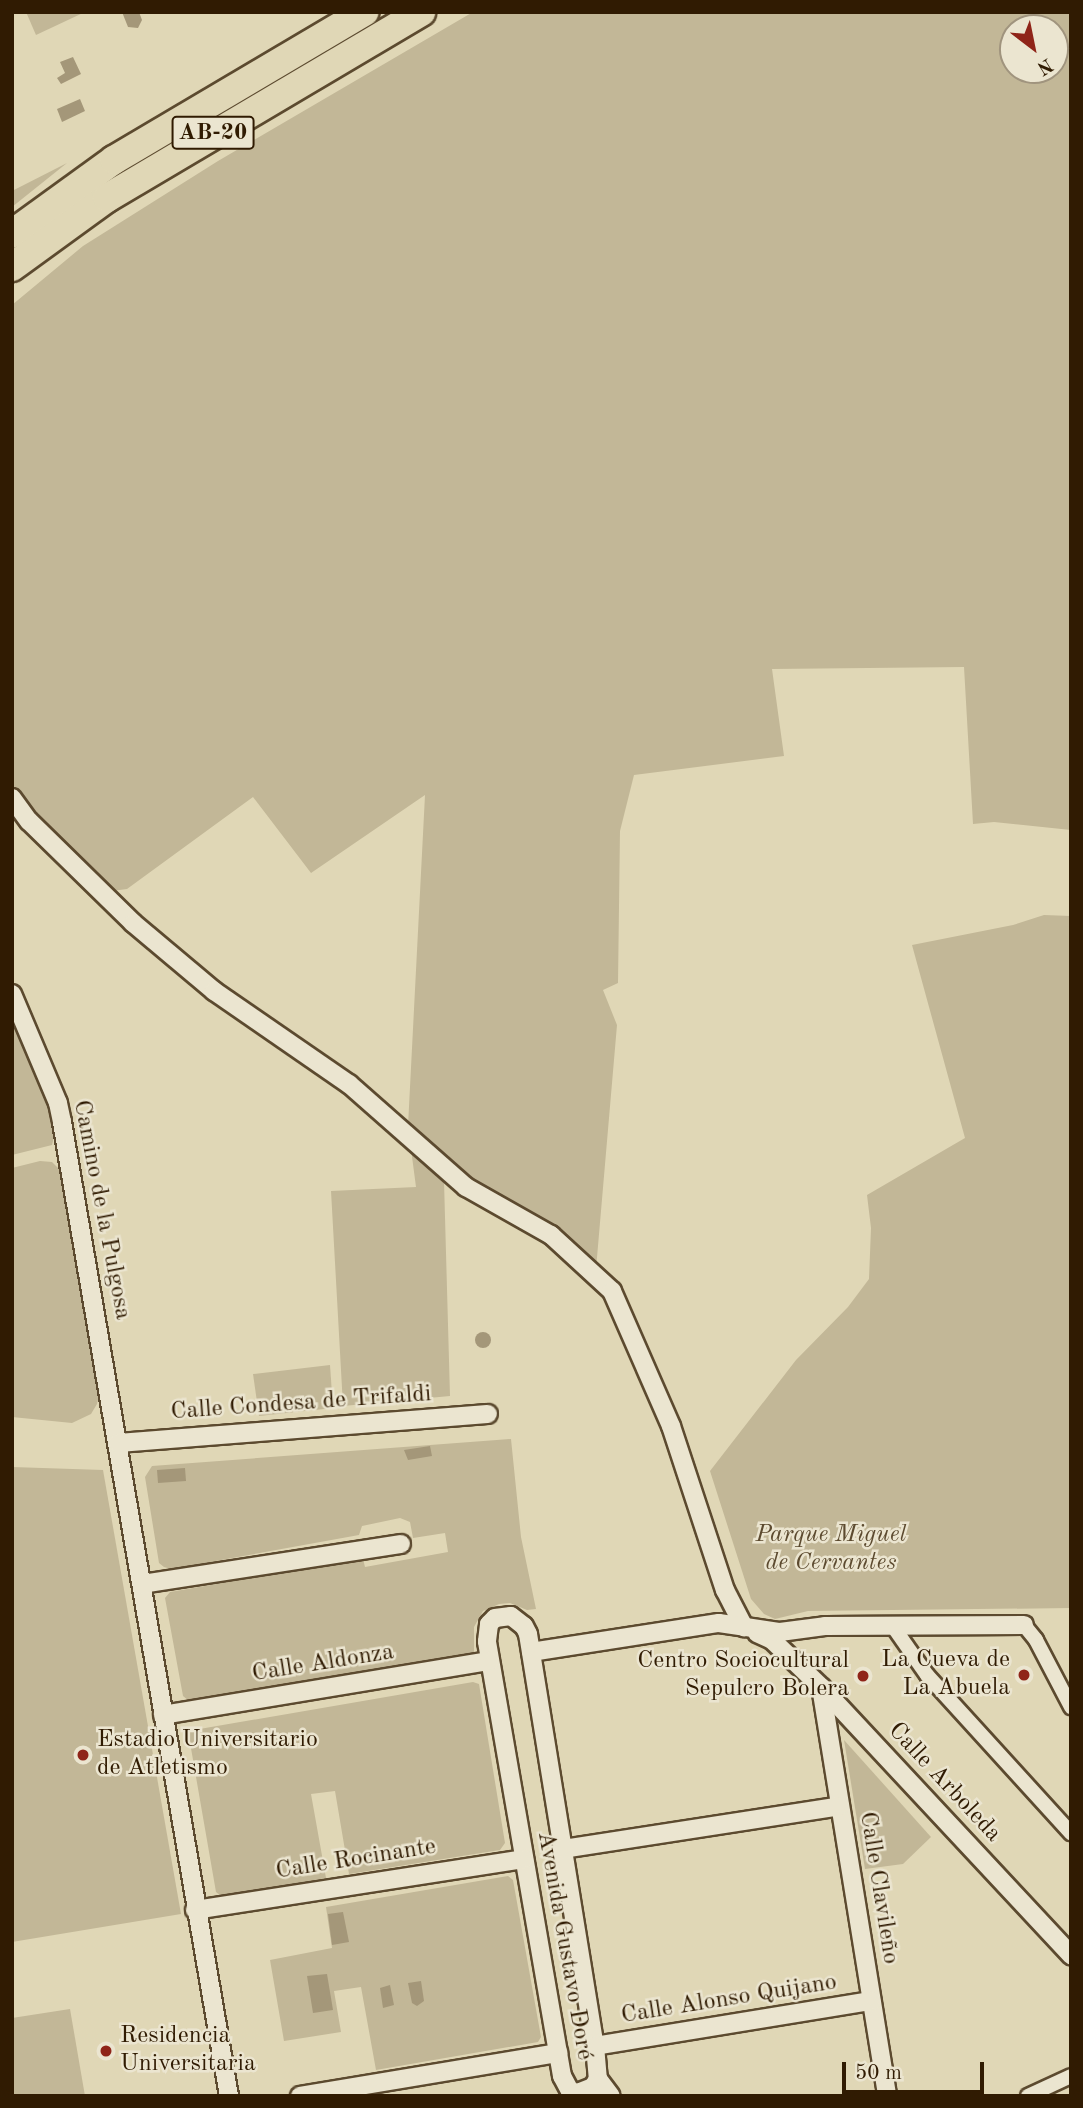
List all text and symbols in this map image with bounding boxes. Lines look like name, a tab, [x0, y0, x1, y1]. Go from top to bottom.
north arrow	[999, 14, 1069, 84]
text: N	[1033, 54, 1056, 77]
road number: AB-20	[171, 114, 255, 152]
street label: Camino de la Pulgosa	[66, 1098, 136, 1322]
street label: Calle Condesa de Trifaldi	[170, 1381, 432, 1427]
park label: Parque Miguel de Cervantes	[755, 1522, 907, 1578]
street label: Calle Aldonza	[250, 1639, 396, 1689]
place label: La Cueva de La Abuela	[881, 1647, 1010, 1703]
place label: Centro Sociocultural Sepulcro Bolera	[637, 1648, 849, 1704]
marker: La Cueva de La Abuela	[1016, 1667, 1032, 1683]
marker: Centro Sociocultural Sepulcro Bolera	[855, 1668, 871, 1684]
street label: Calle Arboleda	[881, 1717, 1007, 1849]
place label: Estadio Universitario de Atletismo	[97, 1727, 318, 1783]
marker: Estadio Universitario de Atletismo	[75, 1747, 91, 1763]
street label: Calle Clavileño	[852, 1810, 904, 1966]
street label: Avenida Gustavo Doré	[530, 1829, 598, 2063]
street label: Calle Rocinante	[274, 1833, 438, 1887]
street label: Calle Alonso Quijano	[619, 1969, 839, 2031]
place label: Residencia Universitaria	[120, 2023, 256, 2079]
marker: Residencia Universitaria	[98, 2043, 114, 2059]
scale bar	[845, 2048, 987, 2092]
text: 50 m	[855, 2063, 902, 2084]

